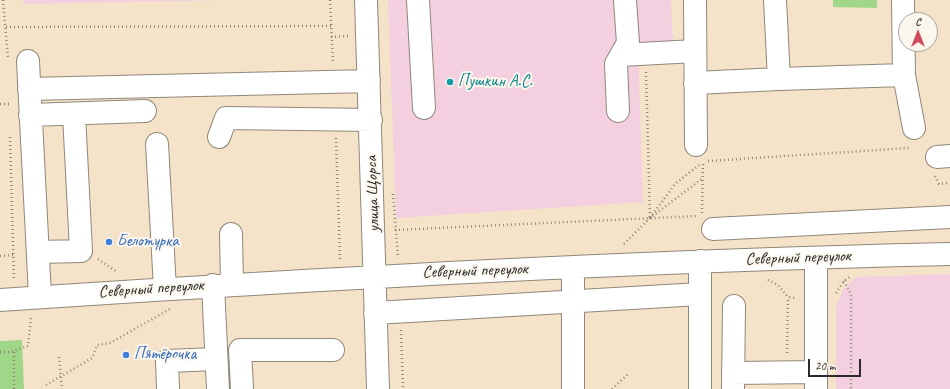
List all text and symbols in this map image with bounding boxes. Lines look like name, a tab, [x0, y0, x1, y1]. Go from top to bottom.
north arrow	[898, 12, 938, 52]
text: С	[915, 14, 921, 28]
place label: Пушкин А.С.	[458, 72, 532, 92]
marker: Пушкин А.С.	[445, 77, 455, 87]
street label: улица Щорса	[361, 156, 385, 232]
place label: Белотурка	[117, 232, 179, 252]
marker: Белотурка	[104, 237, 114, 247]
street label: Северный переулок	[745, 246, 851, 270]
street label: Северный переулок	[422, 259, 528, 283]
street label: Северный переулок	[98, 275, 204, 303]
place label: Пятёрочка	[134, 345, 196, 365]
marker: Пятёрочка	[121, 350, 131, 360]
scale bar	[810, 351, 863, 377]
text: 20 m	[815, 358, 835, 374]

